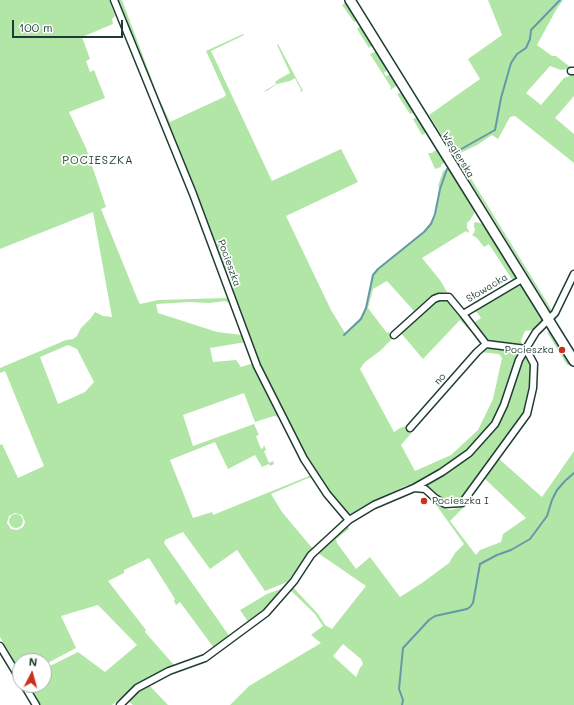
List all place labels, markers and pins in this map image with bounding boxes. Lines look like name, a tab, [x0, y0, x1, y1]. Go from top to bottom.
place label: Pocieszka	[505, 344, 554, 356]
marker: Pocieszka	[557, 345, 567, 355]
place label: Pocieszka I	[432, 495, 489, 507]
marker: Pocieszka I	[419, 496, 429, 506]

